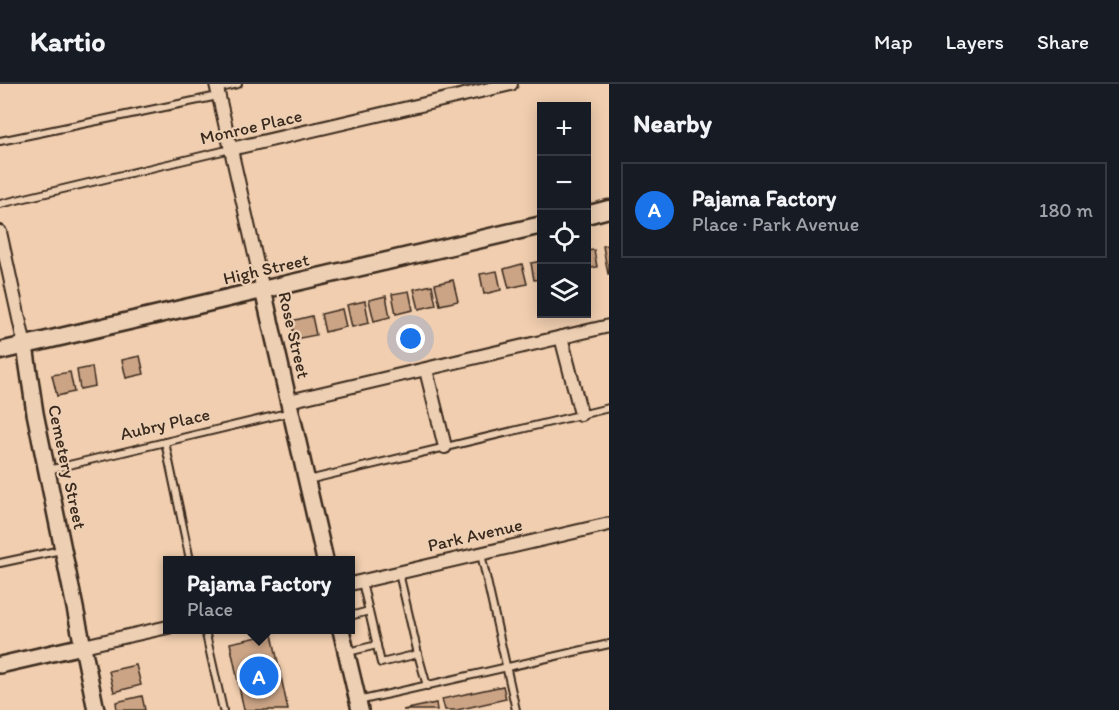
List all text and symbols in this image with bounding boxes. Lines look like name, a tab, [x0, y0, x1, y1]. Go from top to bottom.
text: Kartio	[30, 24, 105, 58]
text: Map	[874, 29, 913, 54]
text: Layers	[946, 29, 1004, 54]
text: Share	[1037, 29, 1089, 54]
map controls	[537, 102, 591, 318]
button: +	[537, 102, 591, 156]
street label: Monroe Place	[198, 105, 304, 149]
text: Nearby	[633, 107, 712, 139]
button: −	[537, 156, 591, 210]
text: Pajama Factory	[692, 185, 836, 212]
text: A	[648, 198, 661, 222]
text: 180 m	[1039, 198, 1093, 222]
button: locate	[537, 210, 591, 264]
text: Place · Park Avenue	[692, 212, 859, 236]
street label: High Street	[221, 248, 311, 290]
button: layers	[537, 264, 591, 318]
street label: Rose Street	[273, 289, 315, 381]
your location	[396, 324, 425, 353]
street label: Cemetery Street	[43, 403, 91, 532]
street label: Aubry Place	[118, 403, 212, 445]
street label: Park Avenue	[425, 513, 525, 557]
popup	[163, 556, 355, 634]
text: Pajama Factory	[187, 570, 331, 597]
text: Place	[187, 597, 233, 621]
pin: A	[240, 654, 278, 698]

